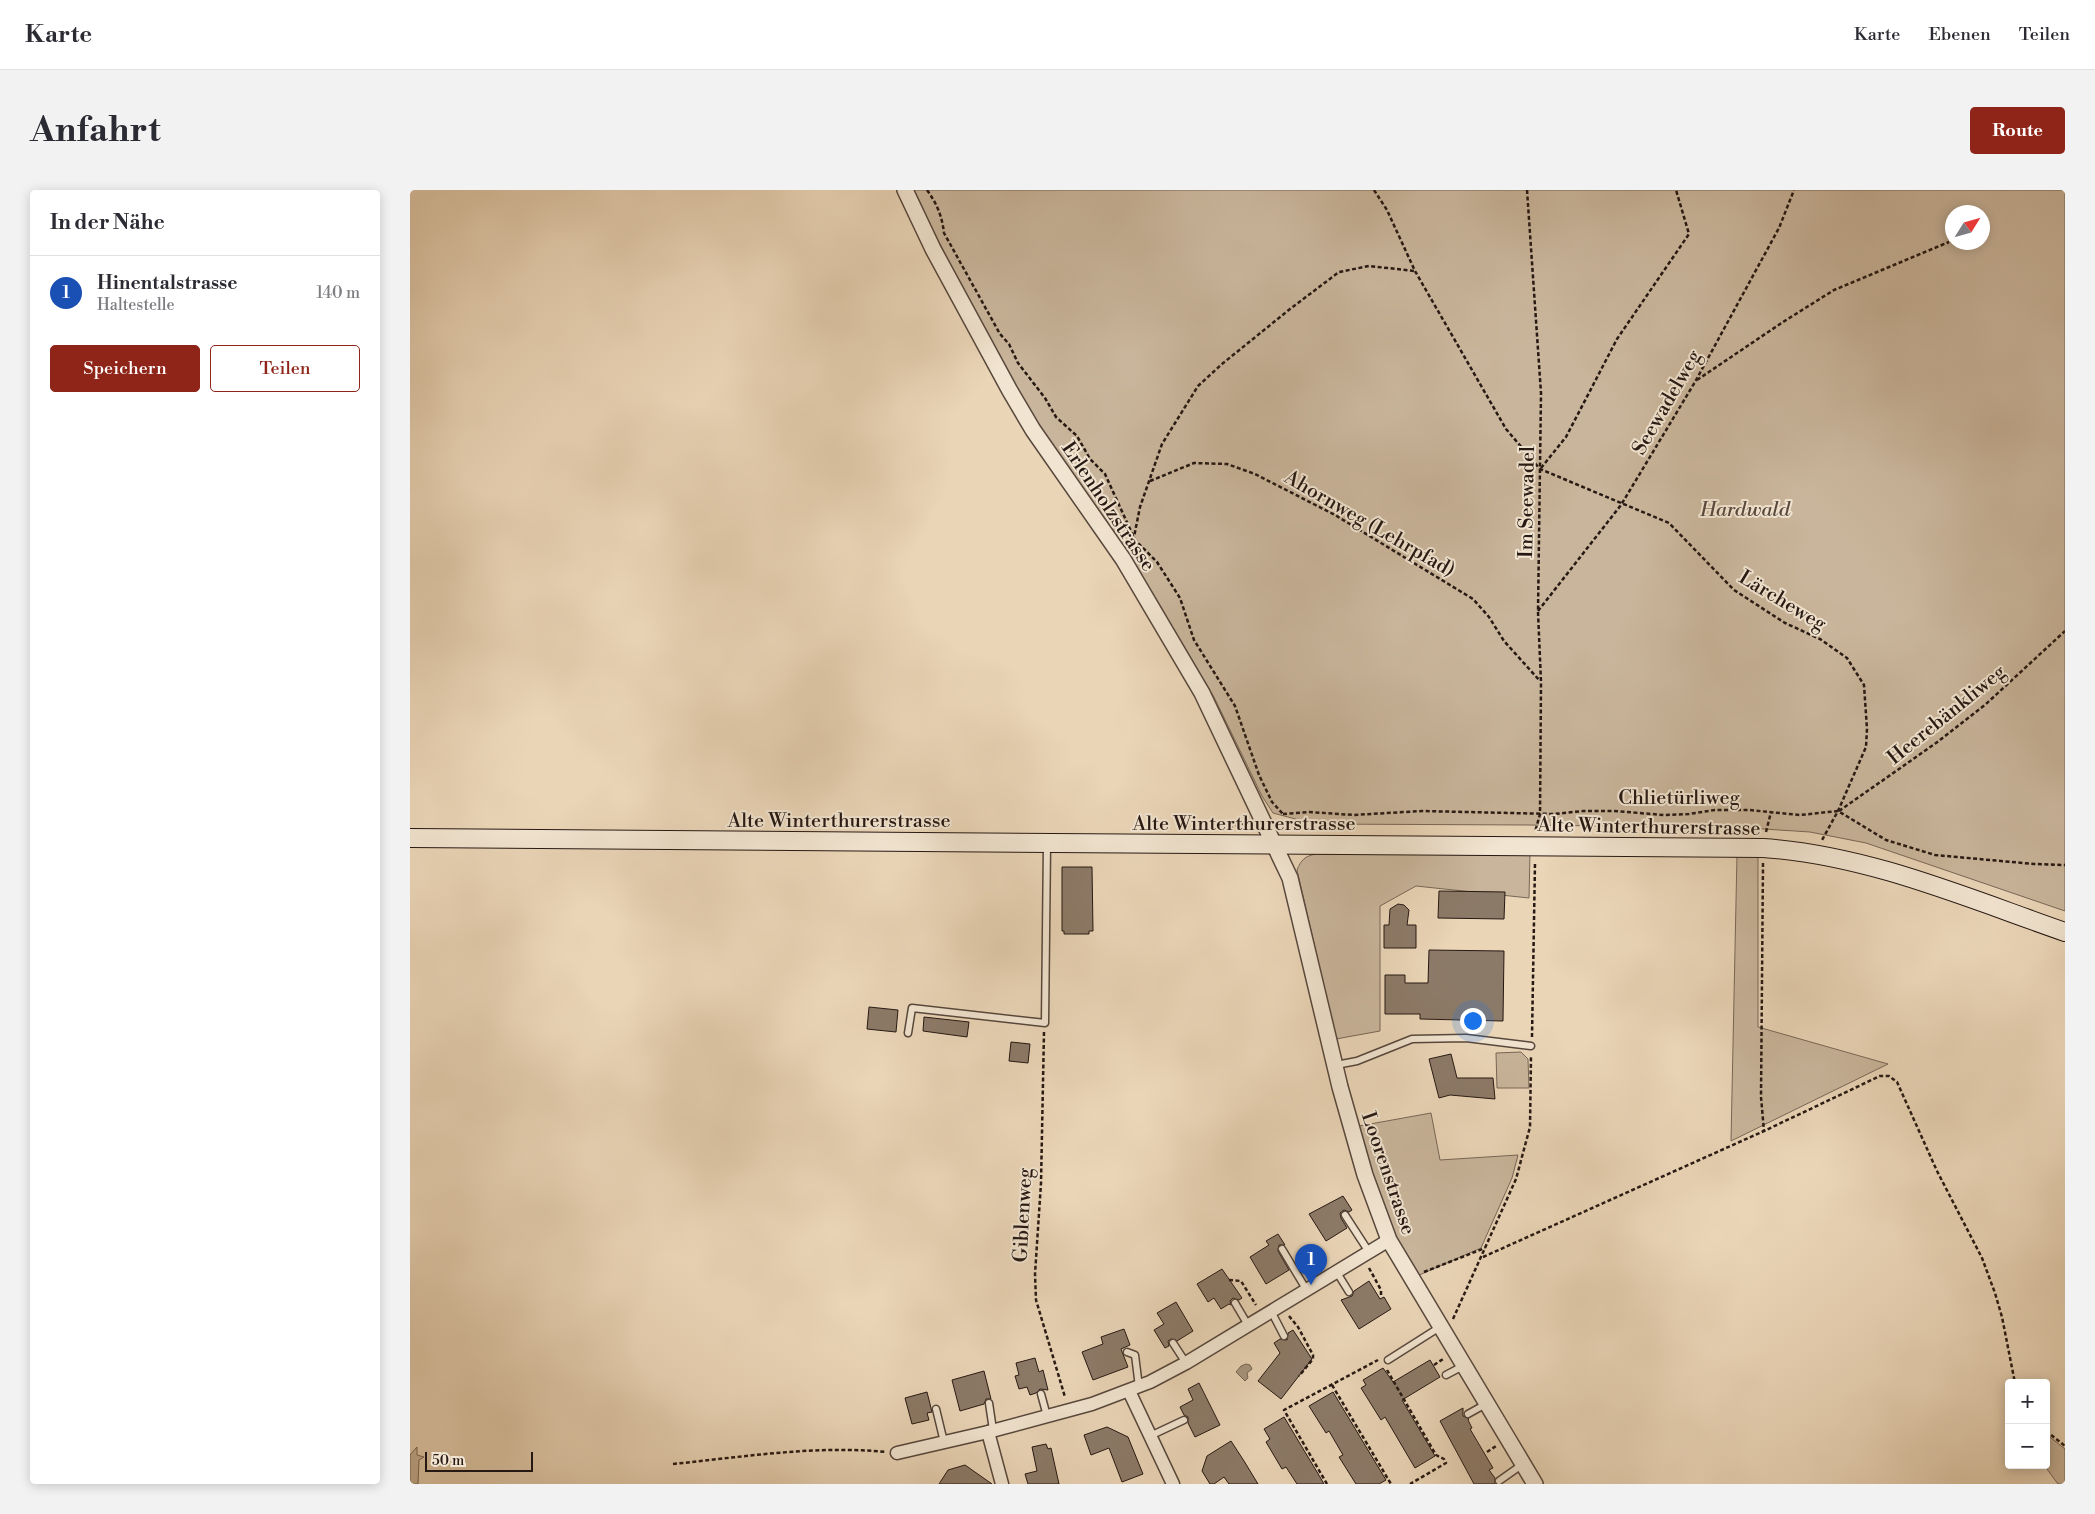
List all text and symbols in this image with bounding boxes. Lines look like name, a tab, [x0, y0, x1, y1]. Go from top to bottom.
text: Karte	[25, 20, 92, 50]
text: Karte	[1854, 23, 1900, 46]
text: Ebenen	[1928, 23, 1991, 46]
text: Teilen	[2019, 23, 2070, 46]
button: Route	[1970, 107, 2065, 154]
text: Anfahrt	[30, 109, 161, 152]
north arrow	[1945, 205, 1990, 250]
text: In der Nähe	[50, 210, 165, 236]
text: Hinentalstrasse	[97, 271, 237, 295]
text: 1	[62, 283, 70, 303]
text: 140 m	[316, 283, 360, 303]
text: Haltestelle	[97, 295, 175, 315]
button: Speichern	[50, 345, 200, 392]
button: Teilen	[210, 345, 360, 392]
street label: Seewadelweg	[1627, 345, 1708, 460]
street label: Erlenholzstrasse	[1055, 437, 1160, 576]
street label: Im Seewadel	[1514, 446, 1541, 558]
street label: Ahornweg (Lehrpfad)	[1279, 465, 1459, 583]
park label: Hardwald	[1699, 498, 1791, 523]
street label: Lärcheweg	[1734, 565, 1831, 638]
street label: Heerebänkliweg	[1883, 659, 2012, 771]
street label: Chlietürliweg	[1618, 786, 1740, 811]
street label: Alte Winterthurerstrasse	[726, 809, 951, 834]
street label: Alte Winterthurerstrasse	[1131, 812, 1356, 837]
street label: Alte Winterthurerstrasse	[1536, 813, 1761, 842]
your location	[1460, 1008, 1486, 1034]
street label: Loorenstrasse	[1355, 1109, 1420, 1238]
street label: Giblenweg	[1009, 1166, 1038, 1263]
pin: 1	[1295, 1244, 1327, 1285]
map controls	[2005, 1379, 2050, 1469]
button: +	[2005, 1379, 2050, 1424]
button: −	[2005, 1424, 2050, 1469]
scale bar	[425, 1449, 532, 1472]
text: 50 m	[432, 1452, 464, 1470]

